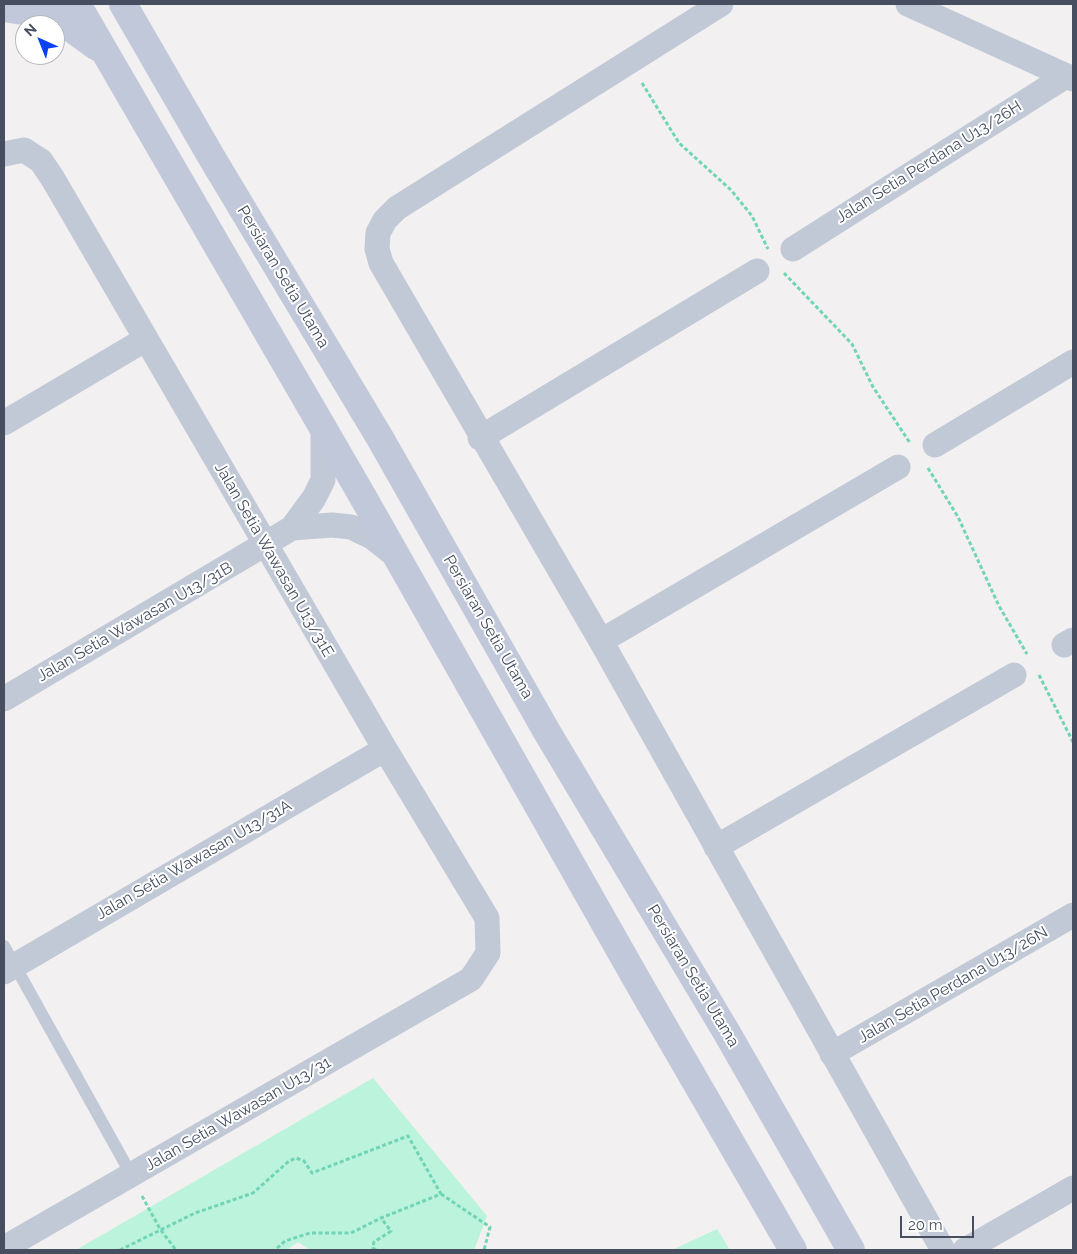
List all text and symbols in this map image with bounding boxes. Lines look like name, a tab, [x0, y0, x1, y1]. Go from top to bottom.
north arrow	[15, 15, 65, 65]
text: N	[21, 20, 40, 39]
street label: Jalan Setia Perdana U13/26H	[833, 97, 1025, 227]
street label: Persiaran Setia Utama	[233, 202, 333, 352]
street label: Jalan Setia Wawasan U13/31E	[210, 460, 338, 660]
street label: Persiaran Setia Utama	[439, 552, 537, 702]
street label: Jalan Setia Wawasan U13/31B	[34, 558, 236, 686]
street label: Jalan Setia Wawasan U13/31A	[93, 796, 295, 924]
street label: Persiaran Setia Utama	[643, 901, 743, 1051]
street label: Jalan Setia Perdana U13/26N	[855, 923, 1051, 1047]
street label: Jalan Setia Wawasan U13/31	[142, 1053, 334, 1175]
scale bar	[902, 1206, 976, 1238]
text: 20 m	[908, 1216, 943, 1234]

